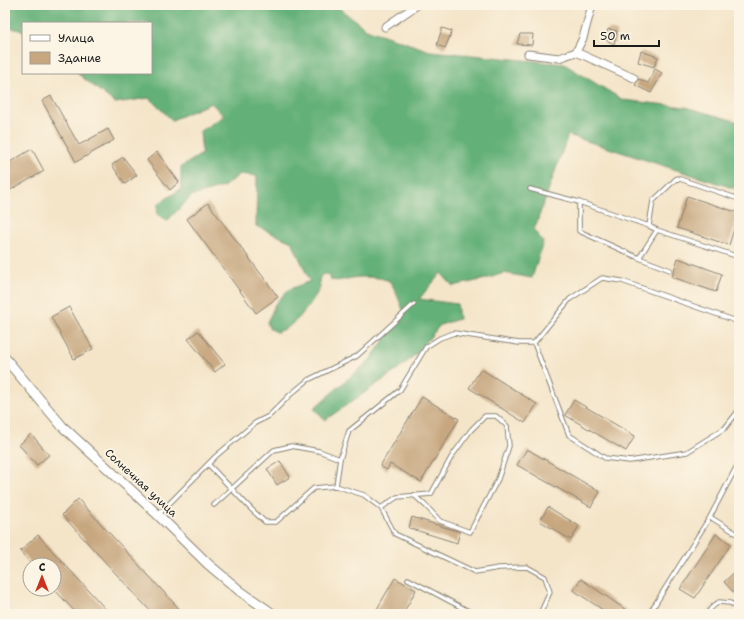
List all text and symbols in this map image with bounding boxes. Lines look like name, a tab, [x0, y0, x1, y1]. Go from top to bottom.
legend	[22, 22, 152, 74]
scale bar	[594, 22, 659, 48]
text: 50 m	[600, 28, 630, 44]
text: Улица	[58, 30, 95, 46]
text: Здание	[58, 50, 102, 66]
street label: Солнечная улица	[102, 446, 181, 521]
north arrow	[22, 557, 62, 597]
text: С	[39, 560, 46, 575]

